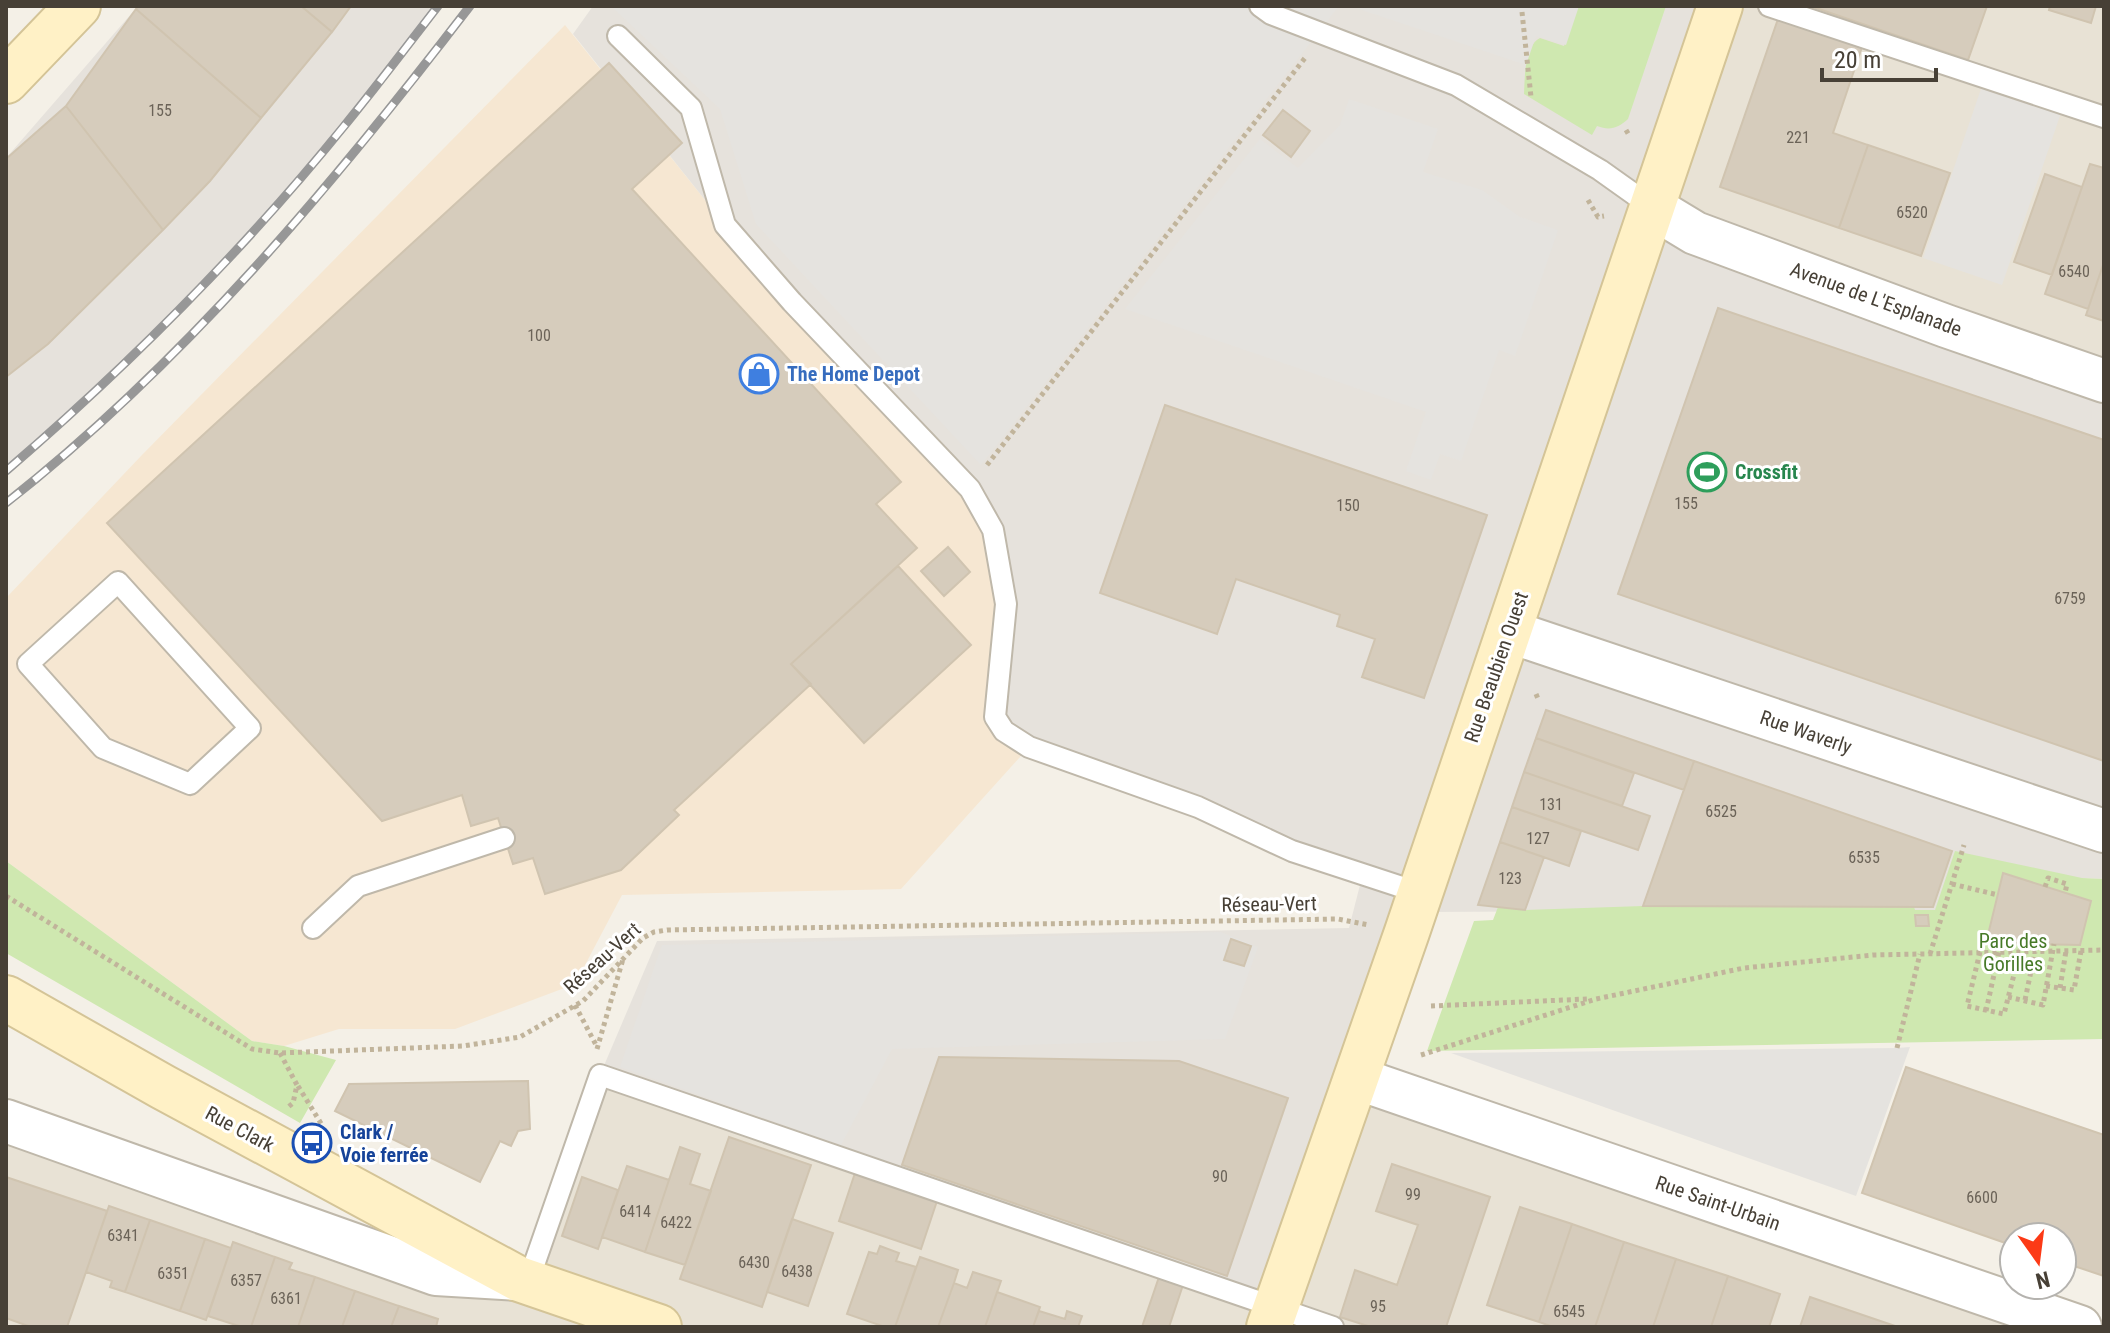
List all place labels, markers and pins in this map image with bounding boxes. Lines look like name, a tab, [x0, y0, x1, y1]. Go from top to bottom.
shop icon: The Home Depot	[738, 353, 780, 395]
place label: The Home Depot	[787, 362, 920, 386]
sports icon: Crossfit	[1686, 451, 1728, 493]
place label: Crossfit	[1735, 460, 1798, 484]
place label: Clark / Voie ferrée	[340, 1120, 428, 1167]
bus stop icon: Clark / Voie ferrée	[291, 1122, 333, 1164]

